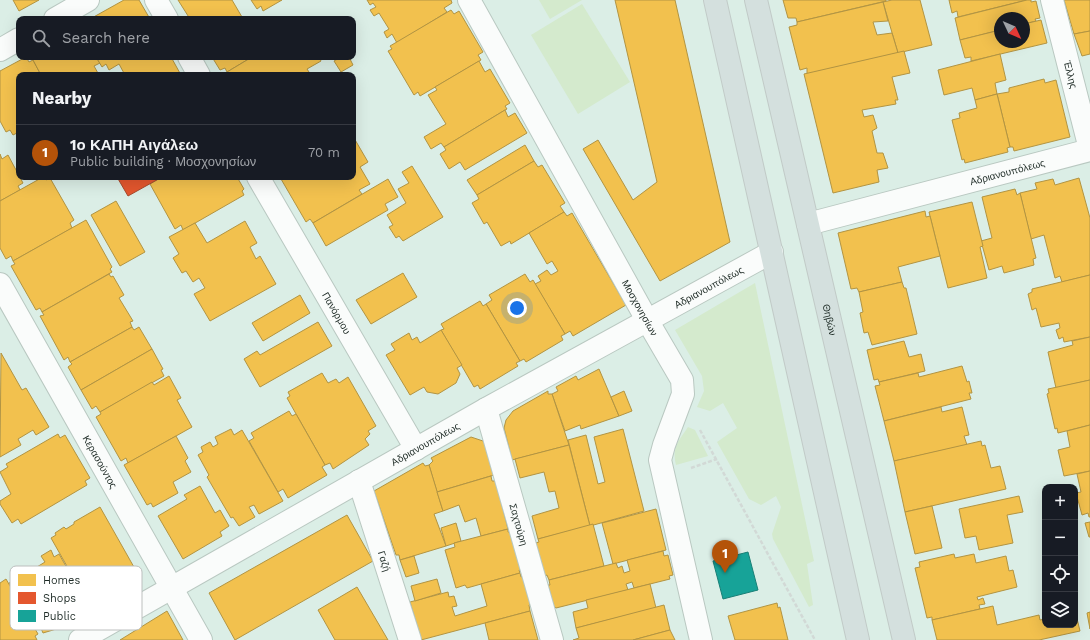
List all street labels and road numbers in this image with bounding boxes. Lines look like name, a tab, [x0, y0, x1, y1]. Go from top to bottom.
street label: Έλλης	[1062, 59, 1080, 90]
street label: Αδριανουπόλεως	[969, 157, 1046, 187]
street label: Αδριανουπόλεως	[672, 263, 745, 310]
street label: Μοσχονησίων	[620, 278, 660, 337]
street label: Πανόρμου	[320, 290, 353, 336]
street label: Θηβών	[821, 303, 839, 336]
street label: Αδριανουπόλεως	[389, 420, 461, 467]
street label: Κερασούντος	[81, 433, 120, 490]
street label: Σαχτούρη	[508, 502, 530, 547]
street label: Γαζή	[376, 549, 393, 573]

